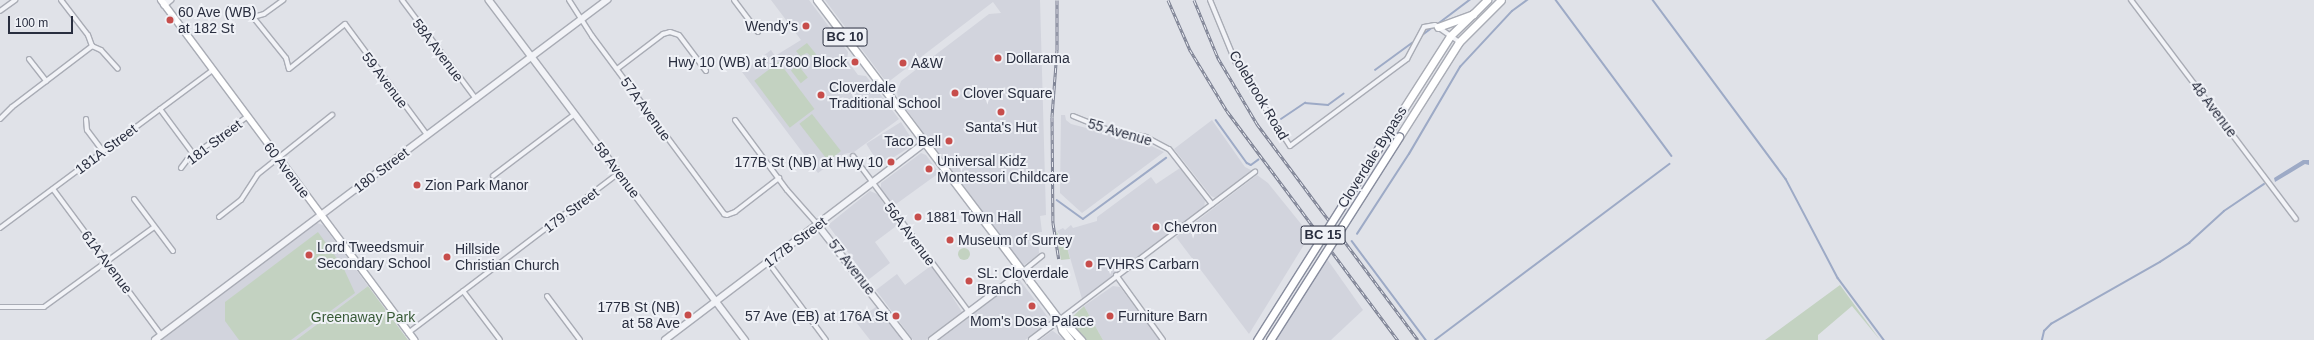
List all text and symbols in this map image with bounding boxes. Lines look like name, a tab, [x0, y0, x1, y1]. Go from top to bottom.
place label: 60 Ave (WB) at 182 St	[178, 4, 257, 36]
scale bar	[10, 8, 75, 34]
marker: 60 Ave (WB) at 182 St	[165, 15, 175, 25]
street label: 58A Avenue	[408, 15, 468, 85]
text: 100 m	[15, 16, 48, 30]
place label: Wendy's	[745, 18, 798, 34]
marker: Wendy's	[801, 21, 811, 31]
road number: BC 10	[822, 26, 868, 48]
street label: Colebrook Road	[1226, 47, 1292, 143]
street label: 59 Avenue	[358, 48, 412, 112]
place label: Dollarama	[1006, 50, 1070, 66]
marker: Dollarama	[993, 53, 1003, 63]
place label: Hwy 10 (WB) at 17800 Block	[668, 54, 847, 70]
place label: A&W	[911, 55, 943, 71]
marker: Hwy 10 (WB) at 17800 Block	[850, 57, 860, 67]
marker: A&W	[898, 58, 908, 68]
street label: 57A Avenue	[617, 73, 675, 145]
street label: 48 Avenue	[2187, 77, 2241, 141]
place label: Cloverdale Traditional School	[829, 79, 941, 112]
place label: Clover Square	[963, 85, 1052, 101]
marker: Clover Square	[950, 88, 960, 98]
marker: Cloverdale Traditional School	[816, 90, 826, 100]
street label: Cloverdale Bypass	[1334, 103, 1410, 211]
marker: Santa's Hut	[996, 107, 1006, 117]
street label: 55 Avenue	[1086, 115, 1154, 149]
street label: 181 Street	[183, 116, 245, 168]
place label: Santa's Hut	[965, 119, 1037, 135]
street label: 181A Street	[71, 120, 141, 178]
place label: Taco Bell	[884, 133, 941, 149]
marker: Taco Bell	[944, 136, 954, 146]
street label: 60 Avenue	[260, 138, 314, 202]
street label: 58 Avenue	[590, 138, 644, 202]
street label: 180 Street	[350, 144, 412, 196]
place label: Universal Kidz Montessori Childcare	[937, 153, 1068, 186]
place label: 177B St (NB) at Hwy 10	[734, 154, 883, 170]
marker: 177B St (NB) at Hwy 10	[886, 157, 896, 167]
marker: Universal Kidz Montessori Childcare	[924, 164, 934, 174]
place label: Zion Park Manor	[425, 177, 528, 193]
marker: Zion Park Manor	[412, 180, 422, 190]
street label: 179 Street	[540, 184, 602, 236]
street label: 56A Avenue	[880, 199, 940, 269]
place label: 1881 Town Hall	[926, 209, 1022, 225]
marker: 1881 Town Hall	[913, 212, 923, 222]
street label: 177B Street	[760, 213, 830, 271]
place label: Chevron	[1164, 219, 1217, 235]
marker: Chevron	[1151, 222, 1161, 232]
road number: BC 15	[1300, 224, 1346, 246]
street label: 61A Avenue	[77, 227, 137, 297]
place label: Museum of Surrey	[958, 232, 1072, 248]
marker: Museum of Surrey	[945, 235, 955, 245]
street label: 57 Avenue	[825, 236, 879, 298]
place label: Lord Tweedsmuir Secondary School	[317, 239, 431, 272]
place label: Hillside Christian Church	[455, 241, 559, 274]
marker: Lord Tweedsmuir Secondary School	[304, 250, 314, 260]
marker: Hillside Christian Church	[442, 252, 452, 262]
place label: FVHRS Carbarn	[1097, 256, 1199, 272]
marker: FVHRS Carbarn	[1084, 259, 1094, 269]
place label: SL: Cloverdale Branch	[977, 265, 1069, 298]
marker: SL: Cloverdale Branch	[964, 276, 974, 286]
place label: 177B St (NB) at 58 Ave	[598, 299, 680, 332]
marker: Mom's Dosa Palace	[1027, 301, 1037, 311]
place label: 57 Ave (EB) at 176A St	[744, 308, 888, 324]
place label: Furniture Barn	[1118, 308, 1207, 324]
park label: Greenaway Park	[311, 309, 415, 325]
marker: 177B St (NB) at 58 Ave	[683, 310, 693, 320]
marker: 57 Ave (EB) at 176A St	[891, 311, 901, 321]
marker: Furniture Barn	[1105, 311, 1115, 321]
place label: Mom's Dosa Palace	[970, 313, 1094, 329]

